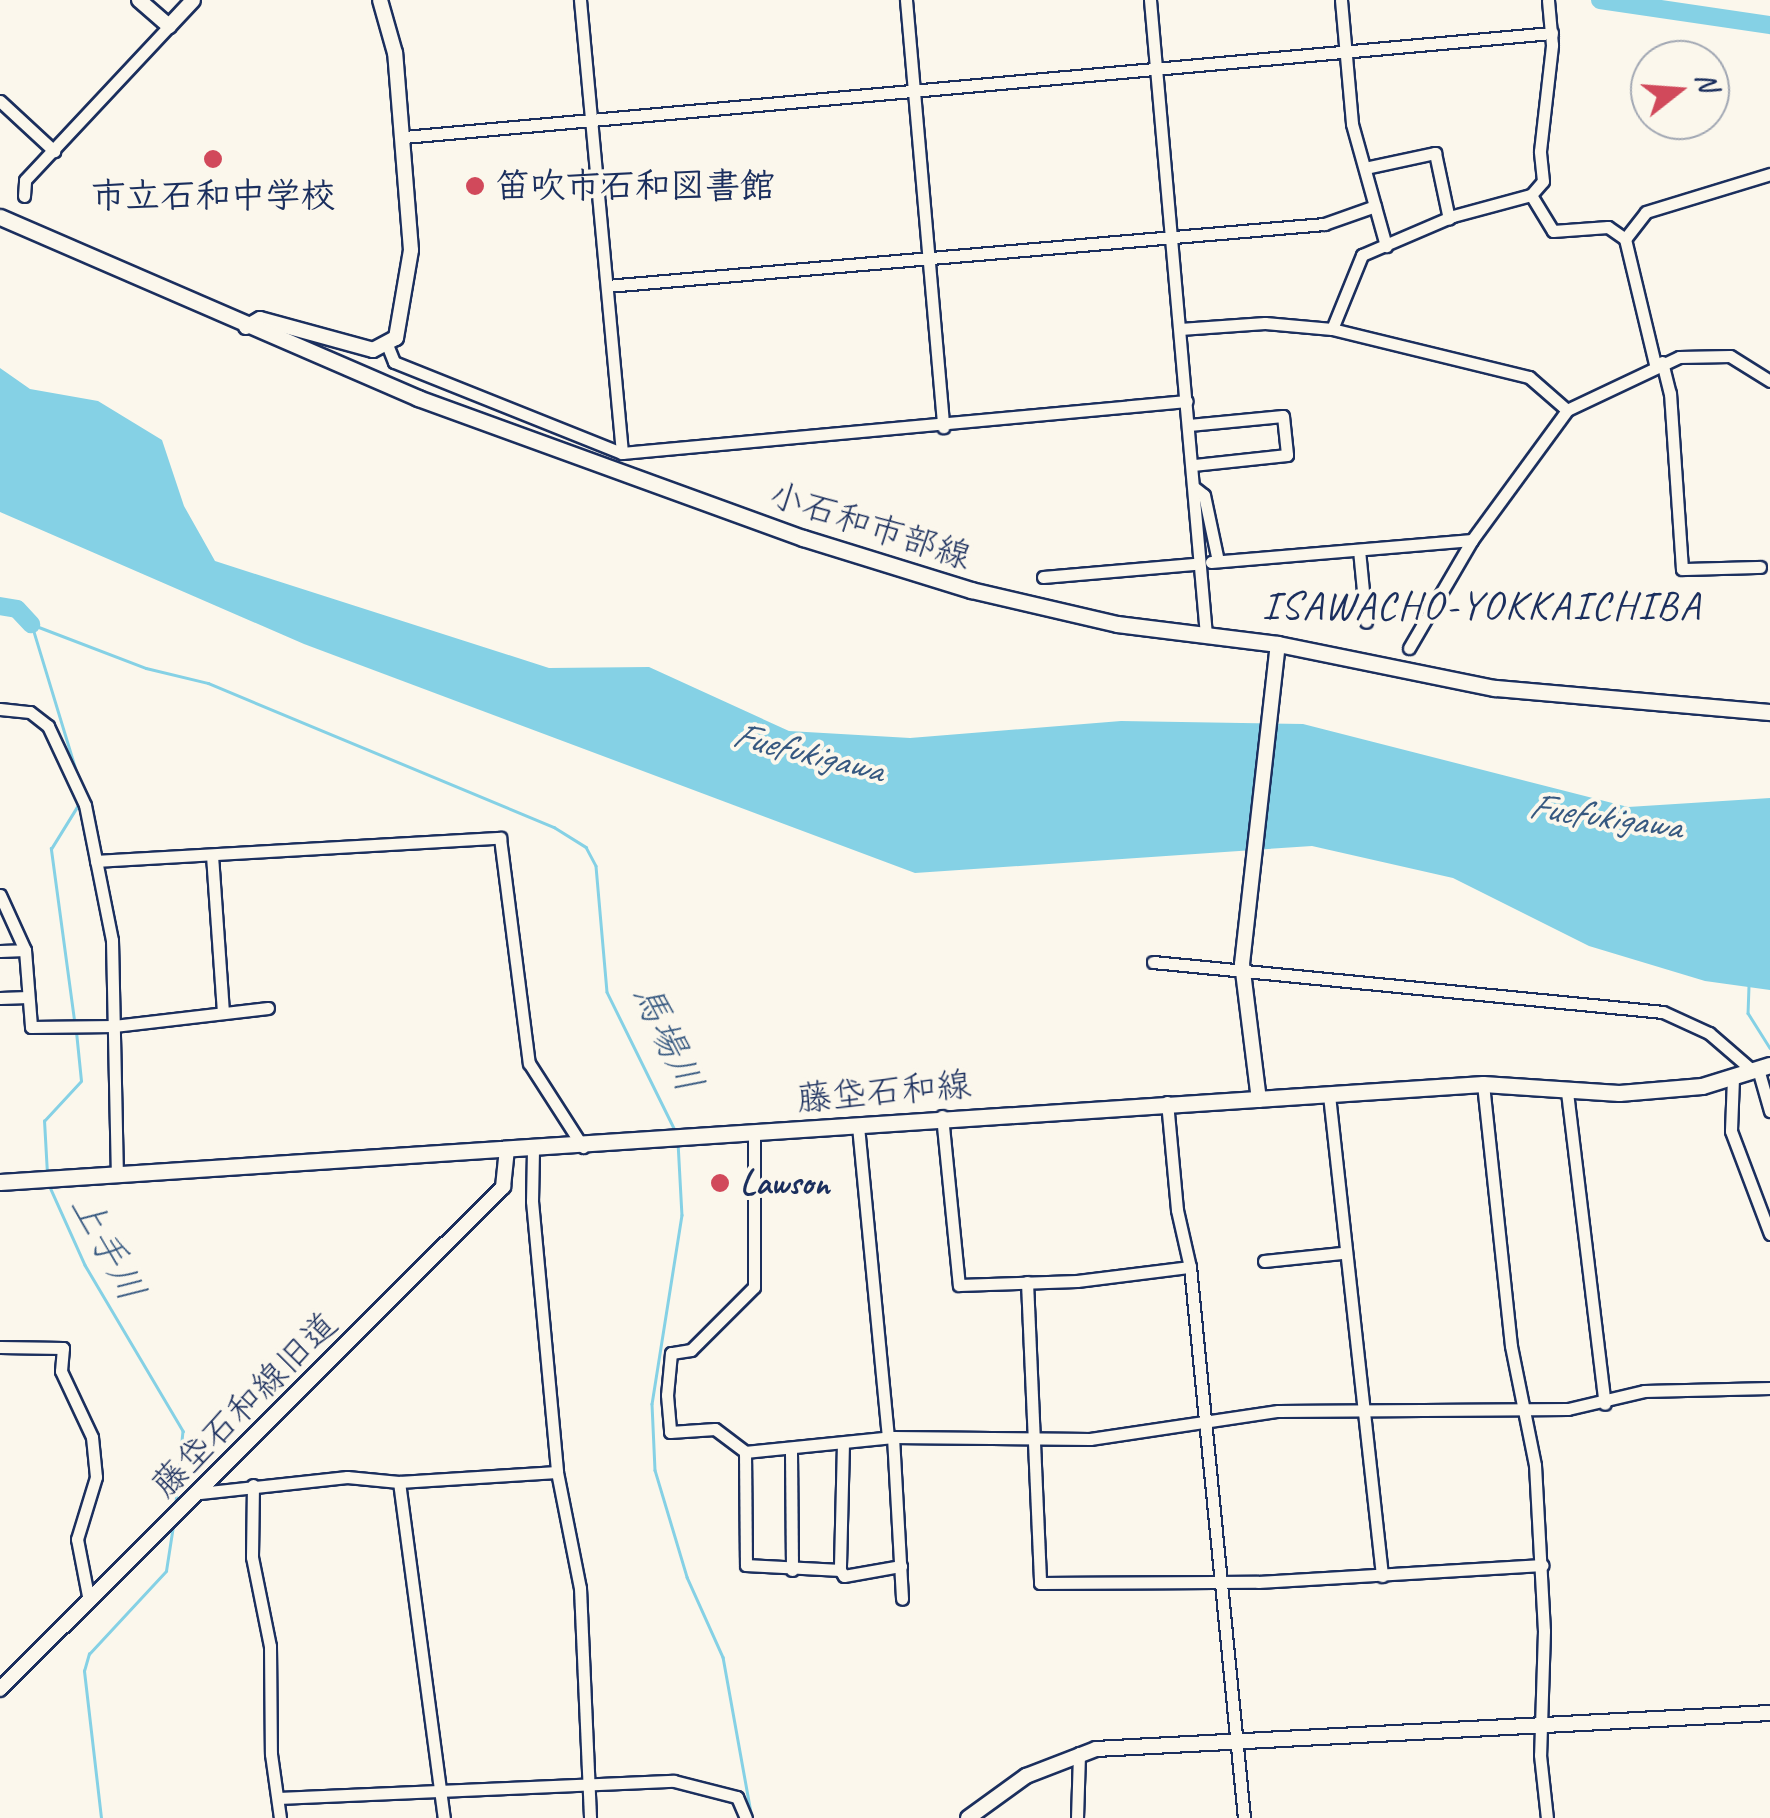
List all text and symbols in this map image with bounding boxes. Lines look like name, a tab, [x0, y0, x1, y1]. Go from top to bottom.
north arrow	[1630, 40, 1730, 140]
text: N	[1688, 68, 1727, 95]
marker: 市立石和中学校	[202, 148, 224, 170]
place label: 笛吹市石和図書館	[495, 165, 775, 207]
place label: 市立石和中学校	[91, 175, 335, 217]
marker: 笛吹市石和図書館	[464, 175, 486, 197]
street label: 小石和市部線	[764, 474, 976, 578]
district label: ISAWACHO-YOKKAICHIBA	[1262, 581, 1702, 629]
water label: Fuefukigawa	[728, 711, 888, 793]
water label: Fuefukigawa	[1526, 783, 1684, 849]
water label: 馬場川	[623, 977, 713, 1099]
street label: 藤垈石和線	[795, 1063, 973, 1121]
place label: Lawson	[740, 1162, 829, 1204]
marker: Lawson	[709, 1172, 731, 1194]
water label: 上手川	[61, 1187, 155, 1309]
street label: 藤垈石和線旧道	[144, 1304, 346, 1506]

